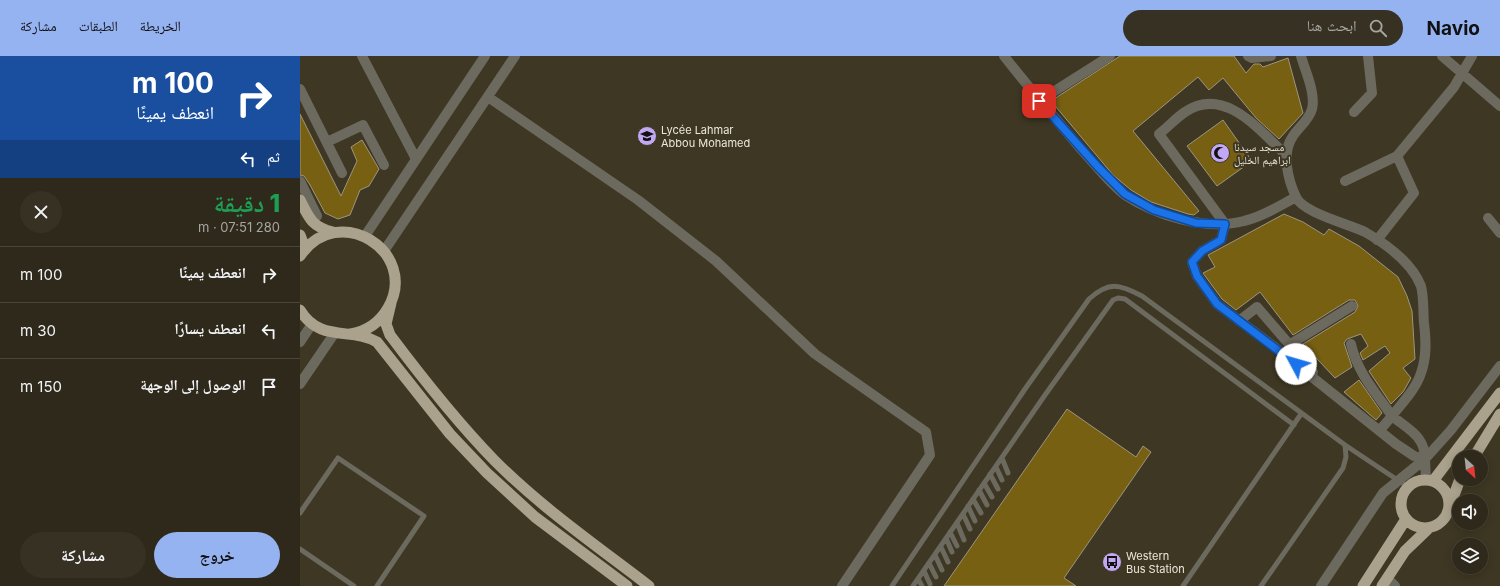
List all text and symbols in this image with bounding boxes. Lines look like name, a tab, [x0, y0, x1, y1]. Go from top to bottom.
search box	[1123, 10, 1403, 46]
text: ابحث هنا	[1307, 16, 1357, 35]
text: مشاركة	[20, 17, 57, 34]
text: الطبقات	[79, 17, 118, 34]
text: الخريطة	[140, 17, 181, 34]
icon: search	[1367, 17, 1389, 39]
text: Navio	[1427, 17, 1480, 40]
text: 100 m	[132, 66, 214, 100]
icon: right	[228, 72, 280, 124]
pin	[1022, 84, 1056, 118]
icon: arrive	[1028, 90, 1050, 112]
text: انعطف يمينًا	[136, 102, 214, 123]
place label: Lycée Lahmar Abbou Mohamed	[661, 123, 750, 150]
school or university icon: Lycée Lahmar Abbou Mohamed	[636, 125, 658, 147]
place label: مسجد سيدنا ابراهيم الخليل	[1234, 140, 1291, 168]
mosque icon: مسجد سيدنا ابراهيم الخليل	[1209, 142, 1231, 164]
text: ثم	[267, 147, 280, 166]
icon: left	[237, 148, 259, 170]
text: 1 دقيقة	[214, 189, 280, 218]
button: close	[20, 191, 62, 233]
text: 280 m · 07:51	[198, 219, 280, 235]
text: انعطف يمينًا	[179, 263, 246, 282]
icon: right	[258, 264, 280, 286]
text: 100 m	[20, 265, 62, 284]
text: انعطف يسارًا	[174, 319, 246, 338]
icon: left	[258, 320, 280, 342]
text: 30 m	[20, 321, 56, 340]
position arrow	[1275, 343, 1317, 385]
text: الوصول إلى الوجهة	[140, 375, 246, 394]
icon: arrive	[258, 376, 280, 398]
text: 150 m	[20, 377, 62, 396]
north arrow	[1452, 450, 1488, 486]
map controls	[1452, 450, 1488, 574]
button: sound	[1452, 494, 1488, 530]
button: مشاركة	[20, 532, 146, 578]
button: خروج	[154, 532, 280, 578]
button: layers	[1452, 538, 1488, 574]
place label: Western Bus Station	[1126, 549, 1185, 576]
bus stop icon: Western Bus Station	[1101, 551, 1123, 573]

